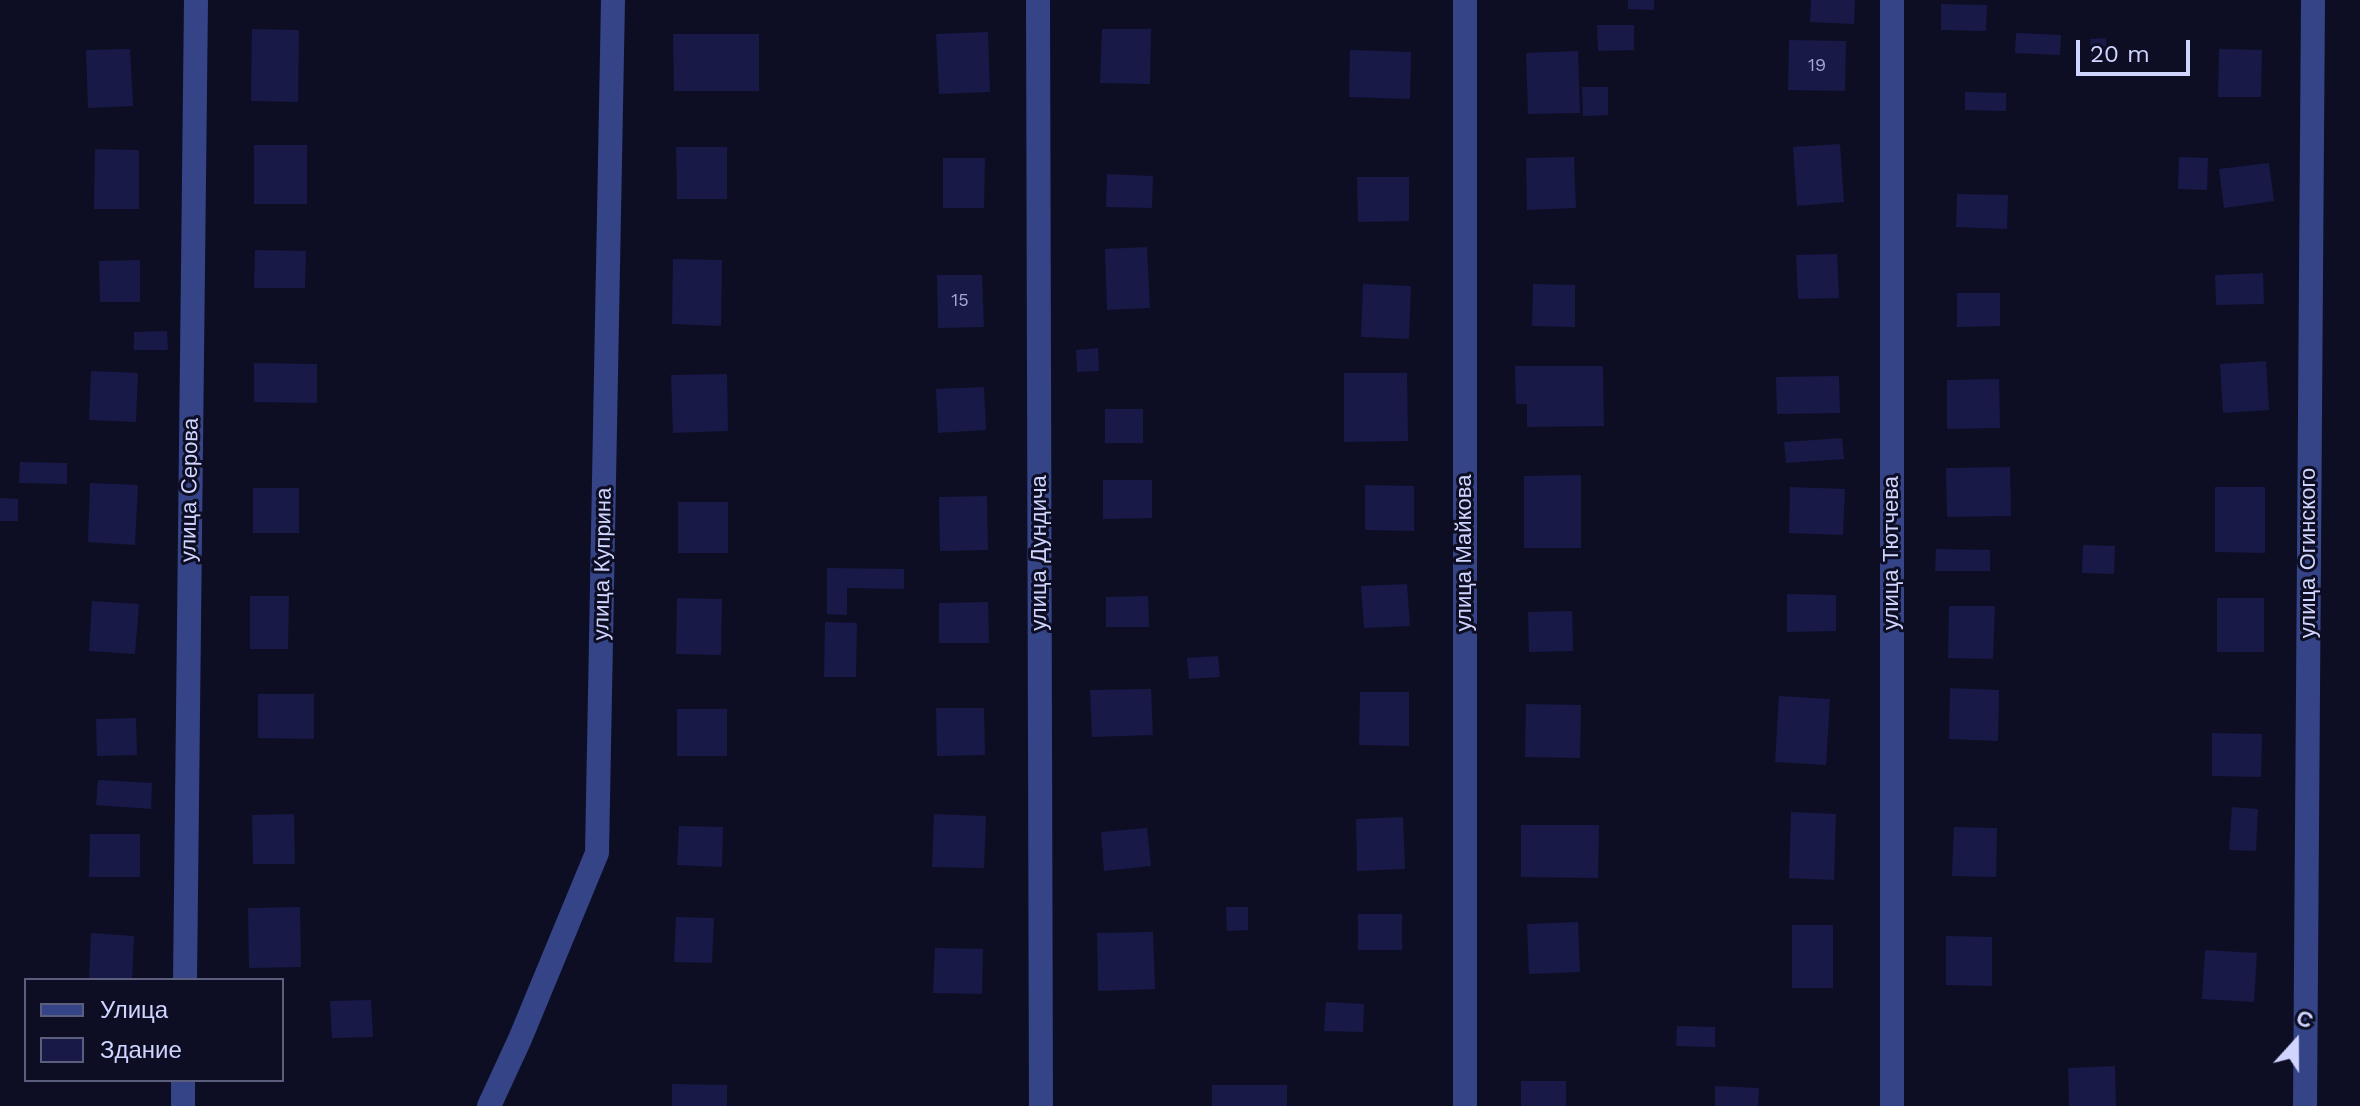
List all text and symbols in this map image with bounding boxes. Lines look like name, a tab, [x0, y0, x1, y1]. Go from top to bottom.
scale bar	[2080, 24, 2194, 74]
text: 20 m	[2090, 40, 2150, 68]
house number: 19	[1808, 55, 1826, 77]
house number: 15	[951, 290, 969, 312]
street label: улица Серова	[176, 418, 204, 562]
street label: улица Огинского	[2296, 468, 2322, 638]
street label: улица Дундича	[1027, 475, 1053, 631]
street label: улица Майкова	[1452, 475, 1478, 631]
street label: улица Тютчева	[1879, 476, 1905, 630]
street label: улица Куприна	[588, 487, 618, 641]
legend	[24, 978, 284, 1082]
text: Улица	[100, 996, 168, 1024]
north arrow	[2256, 1002, 2336, 1082]
text: С	[2293, 1005, 2317, 1034]
text: Здание	[100, 1036, 182, 1064]

